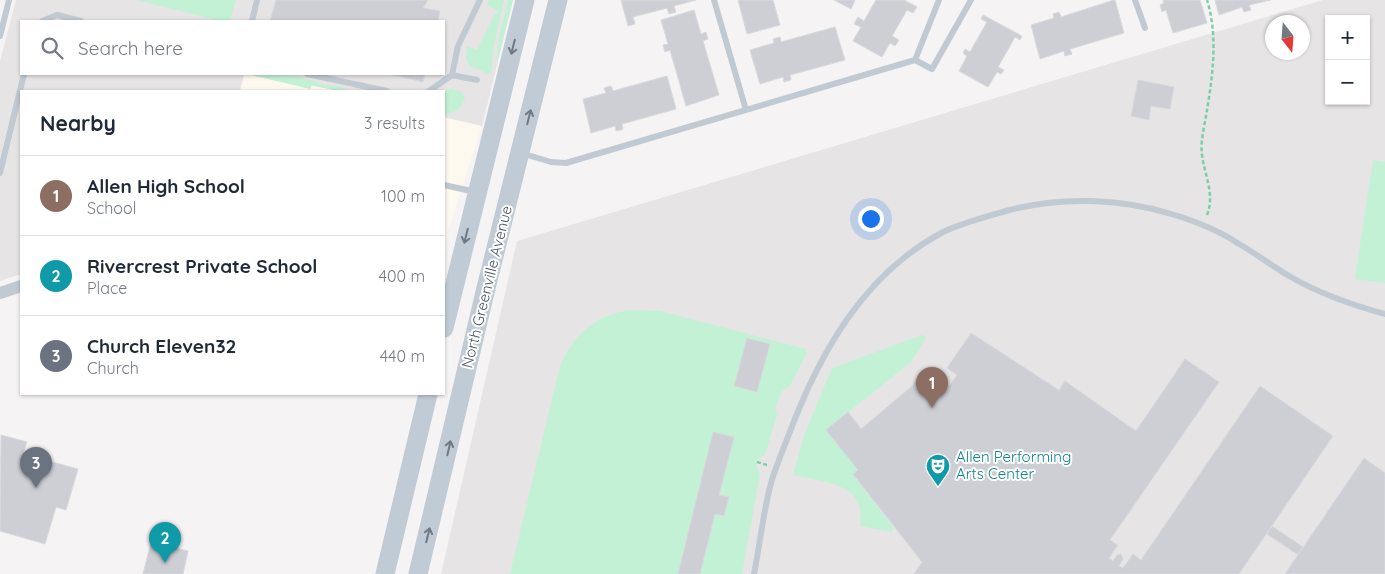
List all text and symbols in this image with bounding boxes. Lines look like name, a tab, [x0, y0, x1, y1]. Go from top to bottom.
north arrow	[1265, 15, 1310, 60]
map controls	[1325, 15, 1370, 105]
button: +	[1325, 15, 1370, 60]
search box	[20, 20, 445, 75]
icon: search	[38, 34, 66, 62]
text: Search here	[78, 36, 183, 60]
one-way arrow	[508, 39, 518, 55]
button: −	[1325, 60, 1370, 105]
one-way arrow	[525, 109, 534, 125]
text: Nearby	[40, 110, 116, 136]
text: 3 results	[364, 113, 425, 133]
text: Allen High School	[87, 174, 245, 198]
text: 1	[53, 186, 59, 206]
text: 100 m	[381, 186, 425, 206]
text: School	[87, 198, 136, 218]
street label: North Greenville Avenue	[457, 204, 516, 370]
your location	[858, 206, 884, 232]
one-way arrow	[461, 227, 470, 243]
text: Rivercrest Private School	[87, 254, 318, 278]
text: 2	[51, 266, 61, 286]
text: 400 m	[379, 266, 425, 286]
text: Place	[87, 278, 127, 298]
text: Church Eleven32	[87, 334, 236, 358]
text: 3	[52, 346, 60, 366]
text: 440 m	[380, 346, 425, 366]
text: Church	[87, 358, 139, 378]
pin: 1	[916, 367, 948, 408]
one-way arrow	[445, 440, 454, 456]
pin: 3	[20, 447, 52, 488]
place label: Allen Performing Arts Center	[956, 447, 1071, 483]
theatre icon: Allen Performing Arts Center	[925, 453, 951, 487]
pin: 2	[149, 522, 181, 563]
one-way arrow	[424, 527, 433, 543]

